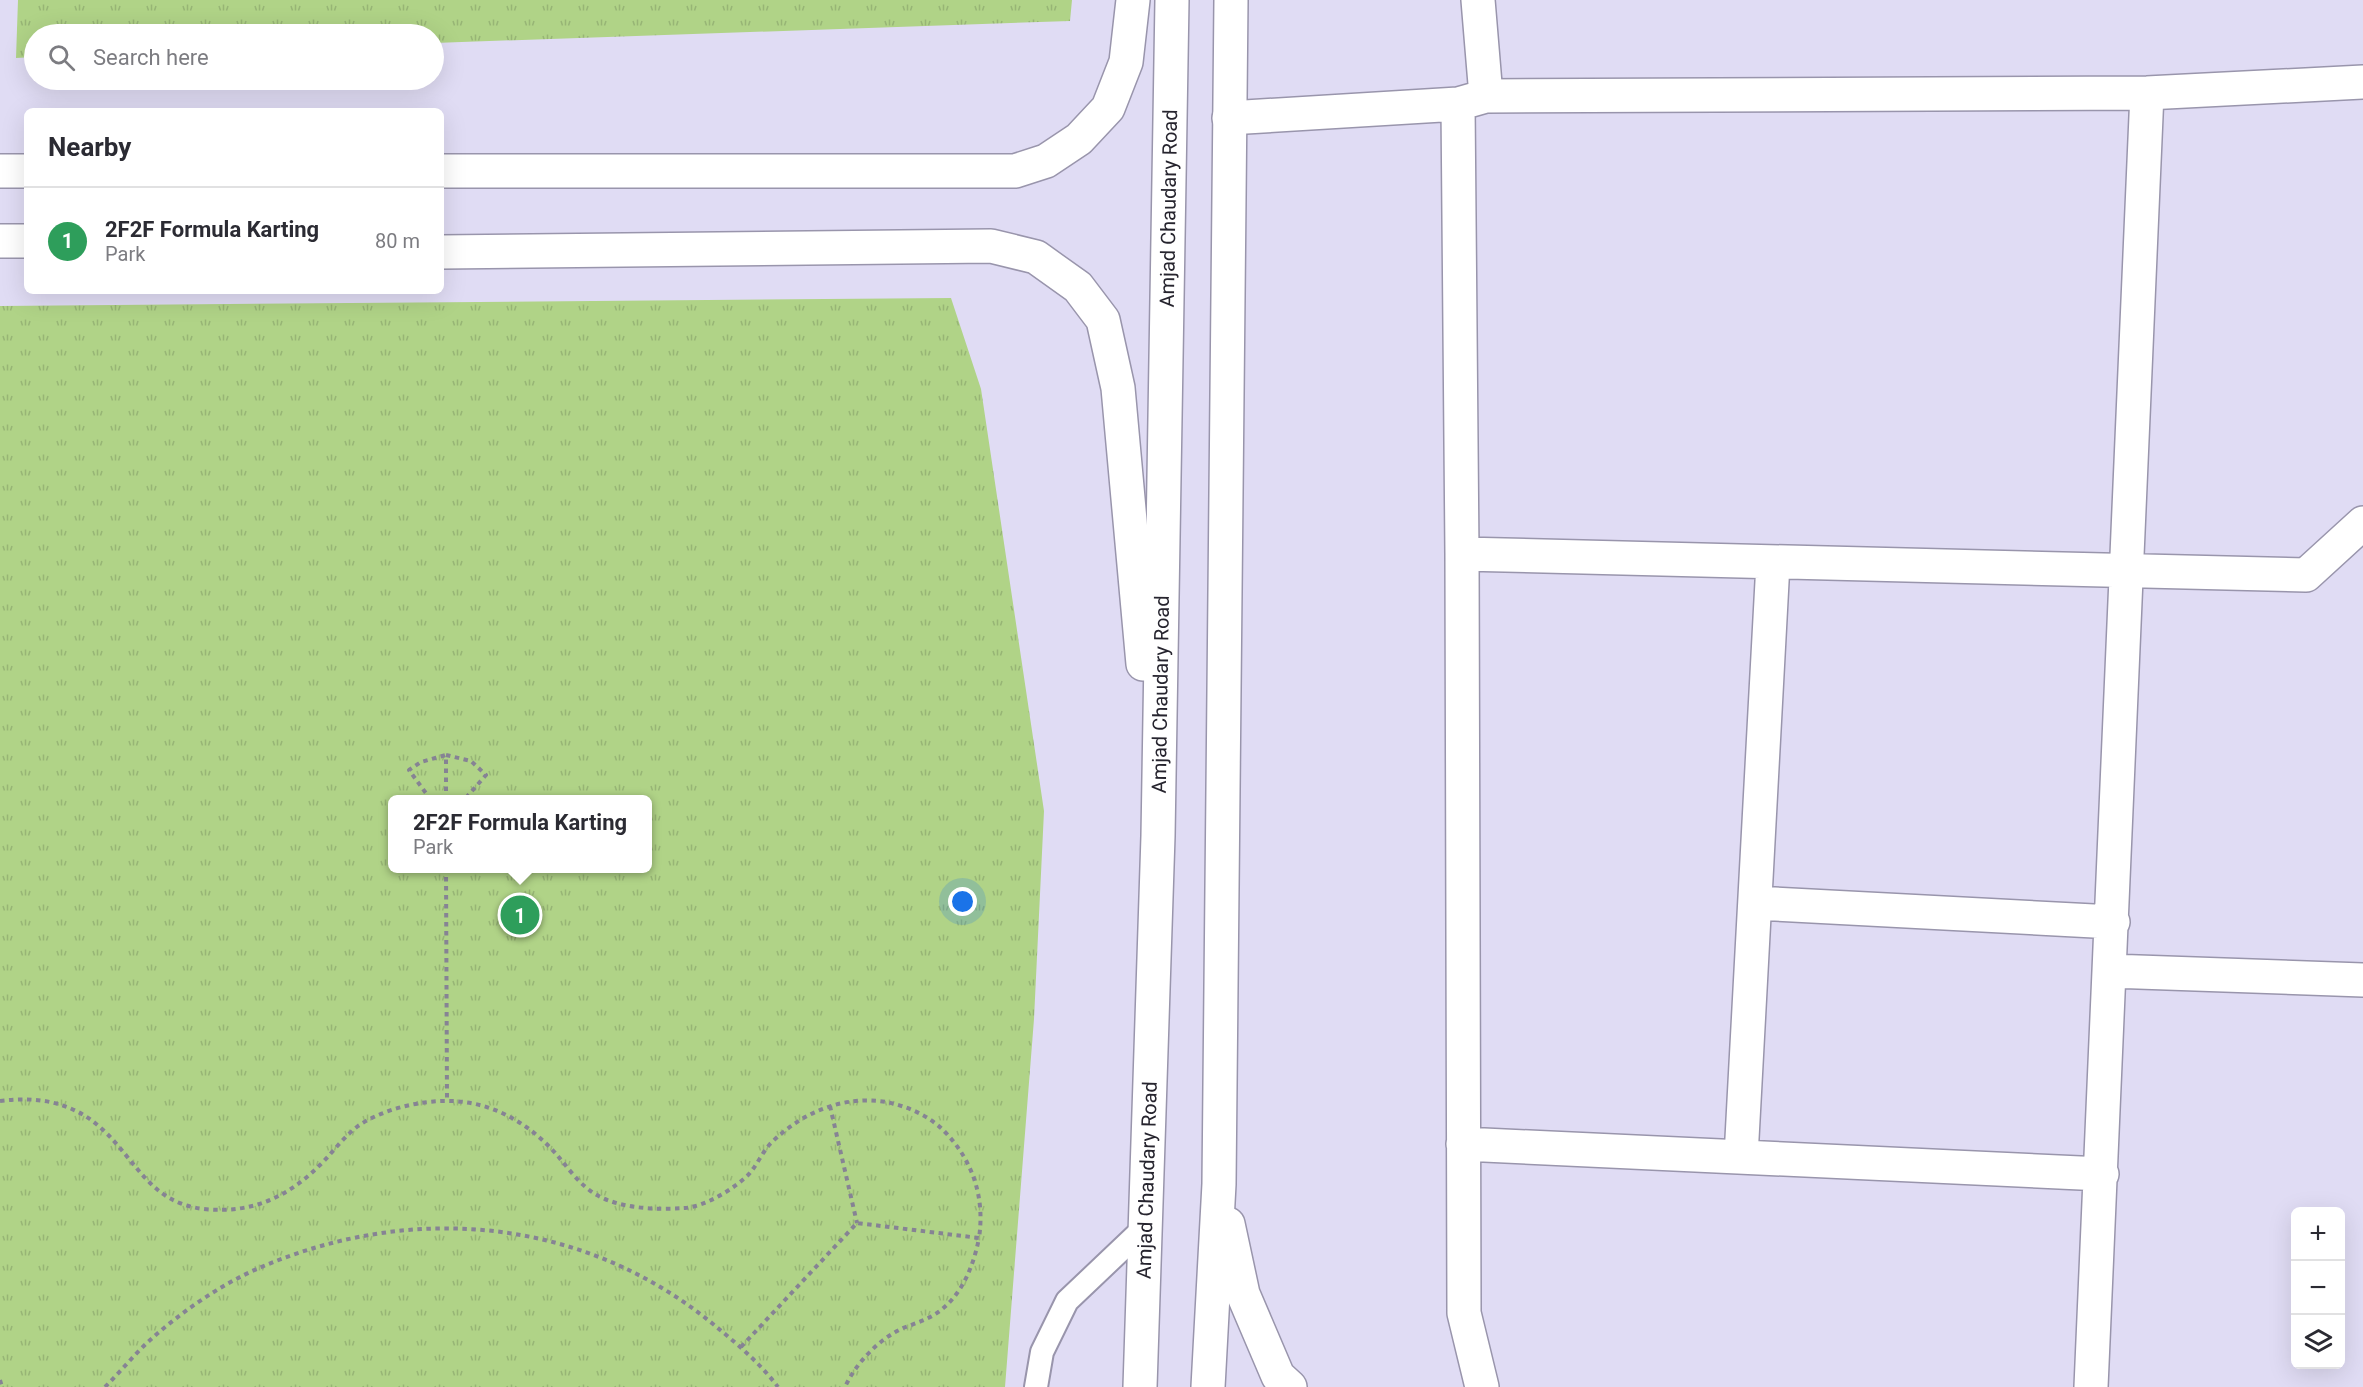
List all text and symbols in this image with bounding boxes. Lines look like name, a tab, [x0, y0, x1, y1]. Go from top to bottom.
search box	[24, 24, 444, 90]
icon: search	[45, 41, 78, 74]
text: Search here	[93, 45, 209, 70]
street label: Amjad Chaudary Road	[1155, 109, 1182, 308]
text: Nearby	[48, 132, 131, 162]
text: 2F2F Formula Karting	[105, 217, 319, 242]
text: 1	[62, 229, 73, 253]
text: 80 m	[375, 229, 420, 253]
text: Park	[105, 242, 145, 266]
street label: Amjad Chaudary Road	[1147, 595, 1174, 793]
popup	[388, 795, 652, 873]
text: 2F2F Formula Karting	[413, 810, 627, 835]
text: Park	[413, 835, 453, 859]
your location	[948, 887, 977, 916]
pin: 1	[500, 892, 540, 938]
street label: Amjad Chaudary Road	[1132, 1081, 1162, 1279]
map controls	[2291, 1207, 2345, 1369]
button: +	[2291, 1207, 2345, 1261]
button: −	[2291, 1261, 2345, 1315]
button: layers	[2291, 1315, 2345, 1369]

